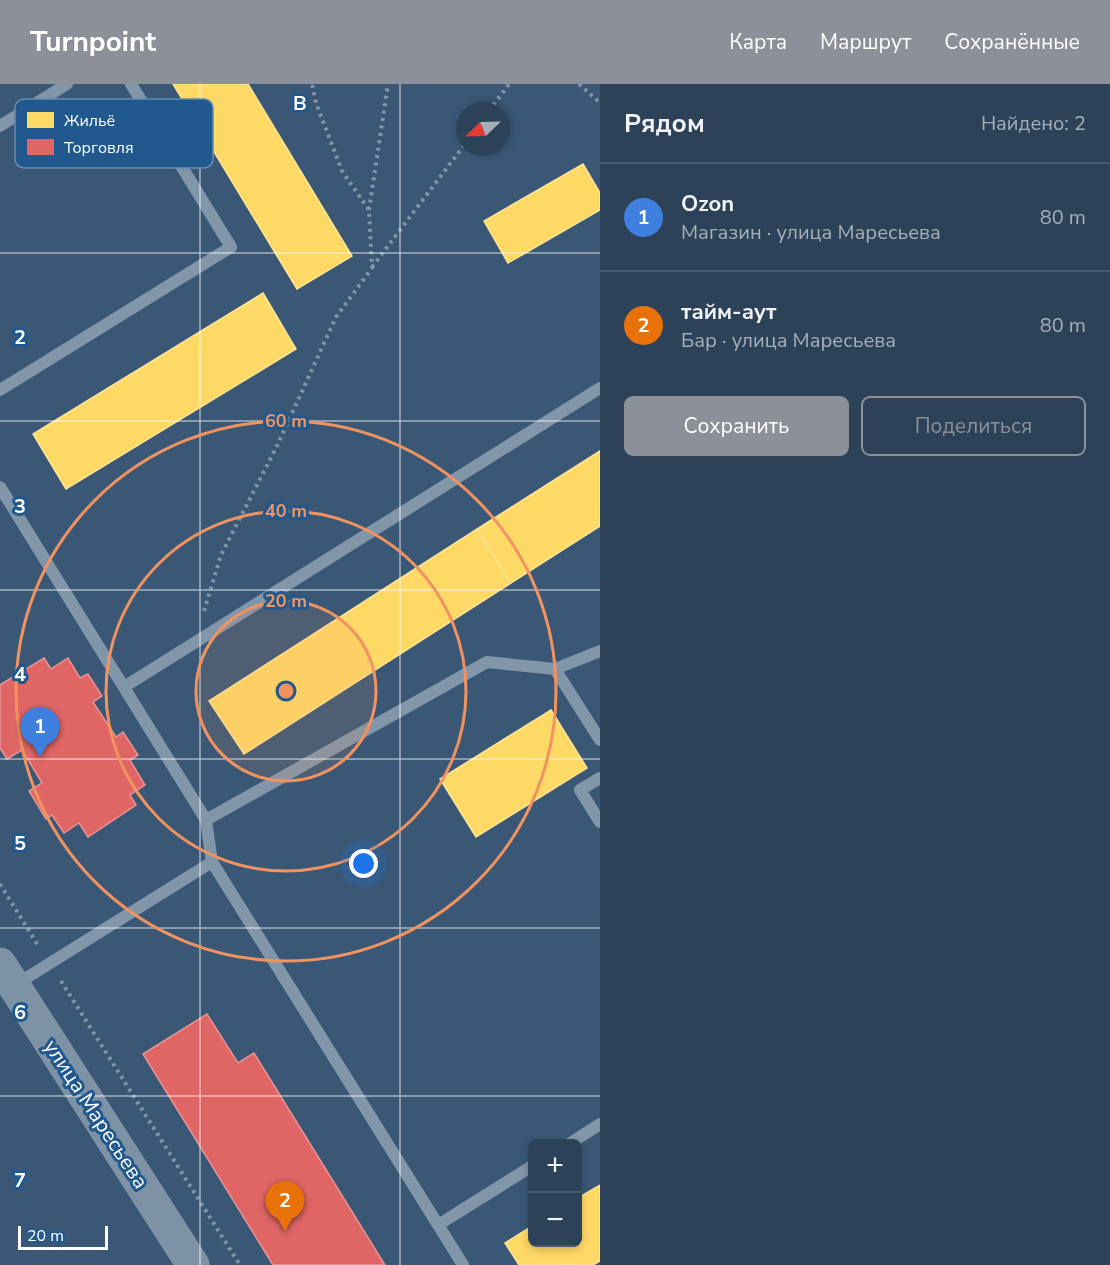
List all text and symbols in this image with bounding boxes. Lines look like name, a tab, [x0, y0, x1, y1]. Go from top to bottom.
text: Turnpoint	[30, 23, 156, 61]
text: Карта	[729, 28, 787, 56]
text: Маршрут	[820, 28, 911, 56]
text: Сохранённые	[944, 28, 1080, 56]
text: B	[293, 90, 307, 117]
legend	[15, 99, 213, 168]
north arrow	[456, 102, 510, 156]
text: Рядом	[624, 106, 705, 141]
text: Жильё	[64, 110, 115, 132]
text: Найдено: 2	[981, 110, 1086, 137]
text: Торговля	[64, 137, 134, 159]
text: Ozon	[681, 189, 734, 219]
text: 1	[638, 204, 650, 231]
text: 80 m	[1040, 204, 1086, 231]
text: Магазин · улица Маресьева	[681, 219, 941, 246]
text: тайм-аут	[681, 297, 776, 327]
text: 2	[638, 312, 650, 339]
text: 80 m	[1040, 312, 1086, 339]
text: 2	[14, 324, 26, 351]
text: Бар · улица Маресьева	[681, 327, 896, 354]
button: Сохранить	[624, 396, 849, 456]
button: Поделиться	[861, 396, 1086, 456]
text: 60 m	[265, 409, 307, 433]
text: 3	[14, 493, 26, 520]
text: 40 m	[265, 499, 307, 523]
text: 20 m	[265, 589, 307, 613]
text: 4	[14, 661, 26, 688]
centre of rings	[276, 681, 296, 701]
pin: 1	[20, 708, 60, 757]
text: 5	[14, 830, 26, 857]
your location	[349, 849, 378, 878]
text: 6	[14, 999, 26, 1026]
street label: улица Маресьева	[37, 1034, 155, 1194]
map controls	[528, 1139, 582, 1247]
button: +	[528, 1139, 582, 1193]
text: 7	[14, 1167, 26, 1194]
pin: 2	[266, 1182, 304, 1231]
button: −	[528, 1193, 582, 1247]
scale bar	[18, 1223, 108, 1250]
text: 20 m	[27, 1225, 64, 1247]

